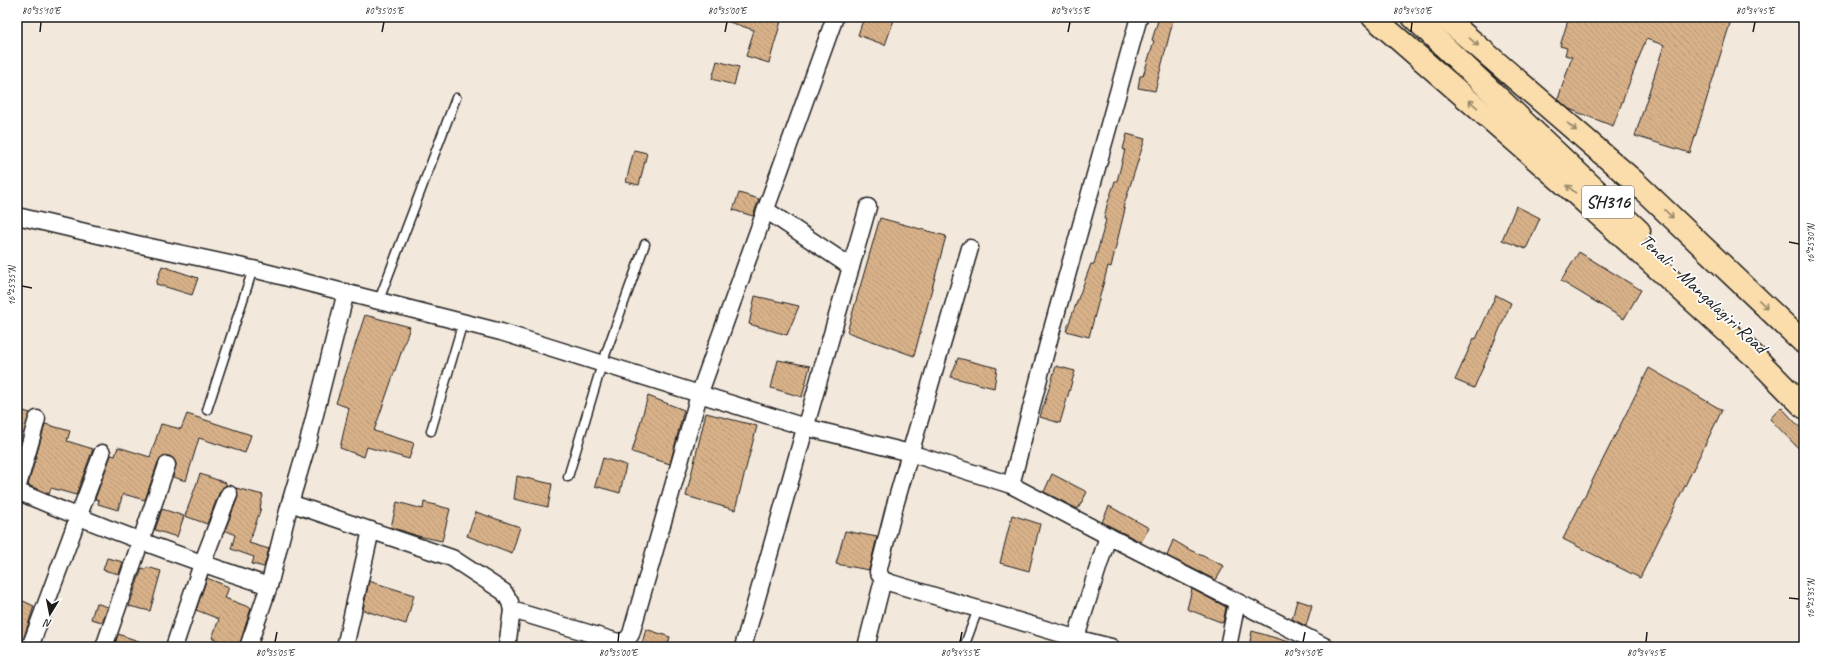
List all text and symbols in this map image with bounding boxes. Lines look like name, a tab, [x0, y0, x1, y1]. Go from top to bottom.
text: 80°35'10"E	[22, 4, 62, 17]
text: 80°35'05"E	[365, 4, 405, 17]
text: 80°35'00"E	[708, 4, 748, 17]
text: 80°34'55"E	[1051, 4, 1091, 17]
text: 80°34'50"E	[1393, 4, 1433, 17]
text: 80°34'45"E	[1736, 4, 1776, 17]
one-way arrow	[1468, 38, 1479, 47]
one-way arrow	[1468, 99, 1478, 109]
one-way arrow	[1567, 123, 1577, 132]
one-way arrow	[1566, 185, 1576, 194]
road number: SH316	[1582, 186, 1634, 218]
one-way arrow	[1664, 209, 1674, 219]
text: 16°25'30"N	[1804, 222, 1817, 264]
street label: Tenali - Mangalagiri Road	[1635, 229, 1774, 361]
text: 16°25'35"N	[5, 264, 18, 306]
one-way arrow	[1758, 299, 1768, 309]
text: 16°25'35"N	[1804, 577, 1817, 619]
north arrow	[30, 594, 70, 634]
text: N	[42, 616, 53, 631]
text: 80°35'05"E	[256, 646, 296, 659]
text: 80°35'00"E	[599, 646, 639, 659]
text: 80°34'55"E	[941, 646, 981, 659]
text: 80°34'50"E	[1284, 646, 1324, 659]
text: 80°34'45"E	[1627, 646, 1667, 659]

